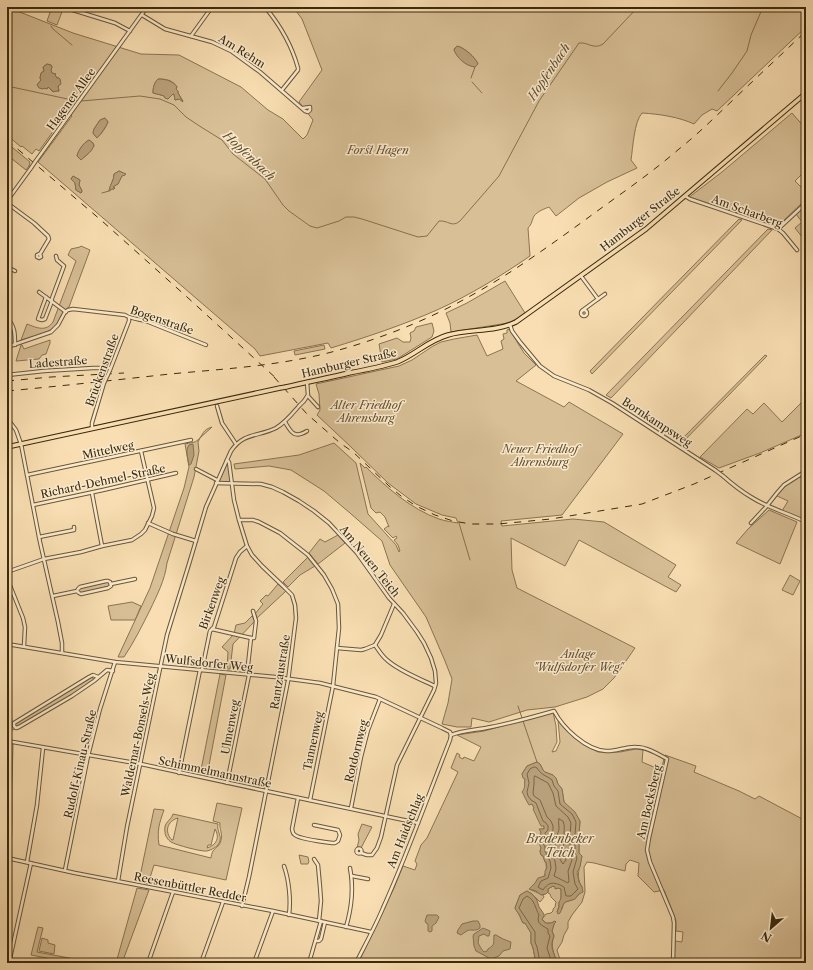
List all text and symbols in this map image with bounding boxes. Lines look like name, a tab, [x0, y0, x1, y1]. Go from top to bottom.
street label: Am Rehm	[215, 31, 269, 71]
water label: Hopfenbach	[523, 40, 573, 104]
street label: Hagener Allee	[44, 65, 98, 133]
water label: Hopfenbach	[220, 127, 279, 184]
park label: Forst Hagen	[346, 143, 409, 157]
street label: Hamburger Straße	[597, 184, 683, 254]
street label: Am Scharberg	[709, 191, 784, 230]
street label: Bogenstraße	[129, 303, 195, 337]
street label: Brückenstraße	[82, 332, 122, 408]
street label: Hamburger Straße	[300, 345, 398, 381]
street label: Ladestraße	[28, 353, 88, 371]
street label: Bornkampsweg	[619, 394, 695, 450]
park label: Alter Friedhof Ahrensburg	[329, 398, 406, 425]
street label: Mittelweg	[81, 438, 135, 462]
park label: Neuer Friedhof Ahrensburg	[501, 442, 582, 469]
street label: Richard-Dehmel-Straße	[39, 461, 167, 501]
street label: Am Neuen Teich	[336, 522, 403, 600]
street label: Birkenweg	[196, 575, 228, 631]
street label: Rantzaustraße	[267, 634, 293, 710]
park label: Anlage "Wulfsdorfer Weg"	[533, 647, 625, 674]
street label: Wulfsdorfer Weg	[163, 651, 254, 675]
street label: Waldemar-Bonsels-Weg	[118, 672, 158, 799]
street label: Ulmenweg	[218, 698, 242, 756]
street label: Rudolf-Kinau-Straße	[61, 708, 99, 820]
street label: Tannenweg	[300, 710, 326, 772]
street label: Rotdornweg	[341, 718, 371, 784]
street label: Schimmelmannstraße	[157, 753, 273, 791]
street label: Am Bocksberg	[633, 763, 664, 842]
street label: Am Haidschlag	[383, 792, 426, 871]
water label: Bredenbeker Teich	[525, 831, 595, 860]
street label: Reesenbüttler Redder	[133, 869, 248, 905]
north arrow	[751, 908, 791, 948]
text: N	[758, 928, 774, 945]

